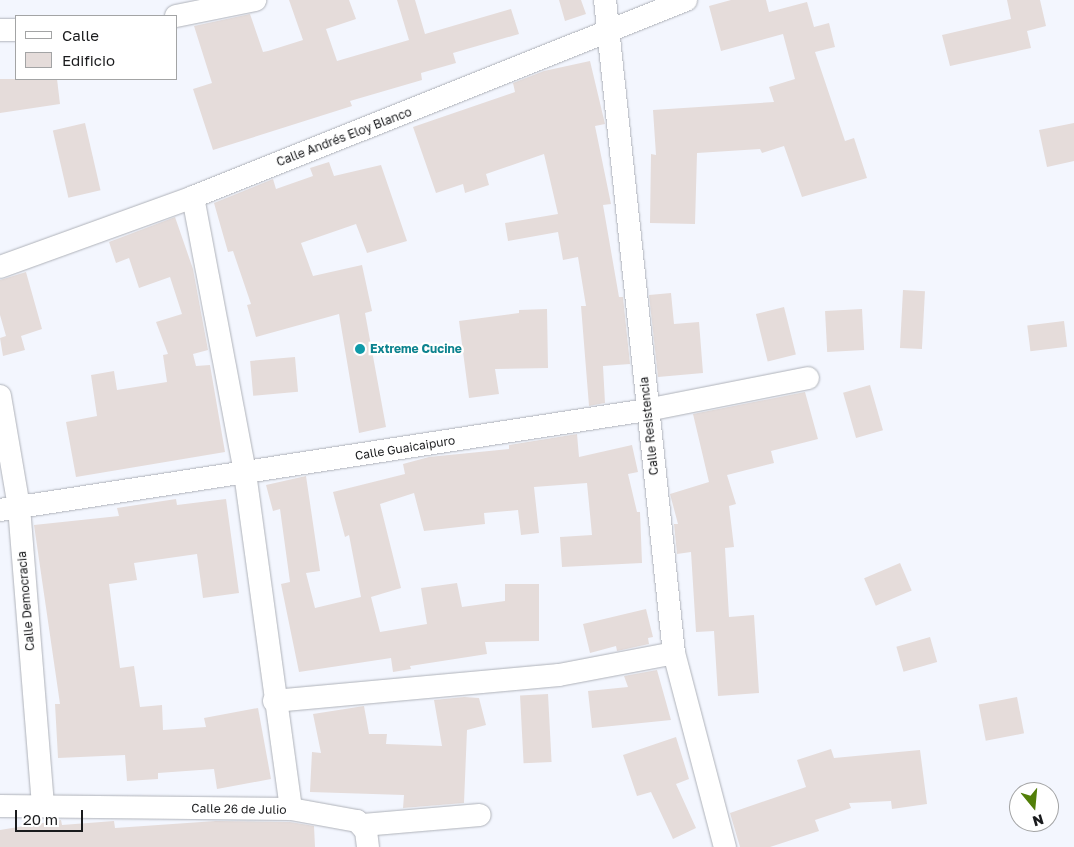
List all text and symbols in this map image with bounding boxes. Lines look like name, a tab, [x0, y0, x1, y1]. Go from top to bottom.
legend	[15, 15, 178, 80]
text: Calle	[62, 26, 99, 44]
text: Edificio	[62, 51, 115, 69]
street label: Calle Andrés Eloy Blanco	[274, 105, 414, 169]
place label: Extreme Cucine	[370, 342, 462, 356]
marker: Extreme Cucine	[354, 343, 366, 355]
street label: Calle Resistencia	[637, 376, 661, 476]
street label: Calle Guaicaipuro	[354, 433, 456, 463]
street label: Calle Democracia	[14, 551, 38, 651]
north arrow	[1009, 782, 1059, 832]
scale bar	[18, 800, 85, 832]
street label: Calle 26 de Julio	[191, 801, 287, 817]
text: 20 m	[23, 810, 58, 828]
text: N	[1031, 811, 1046, 831]

